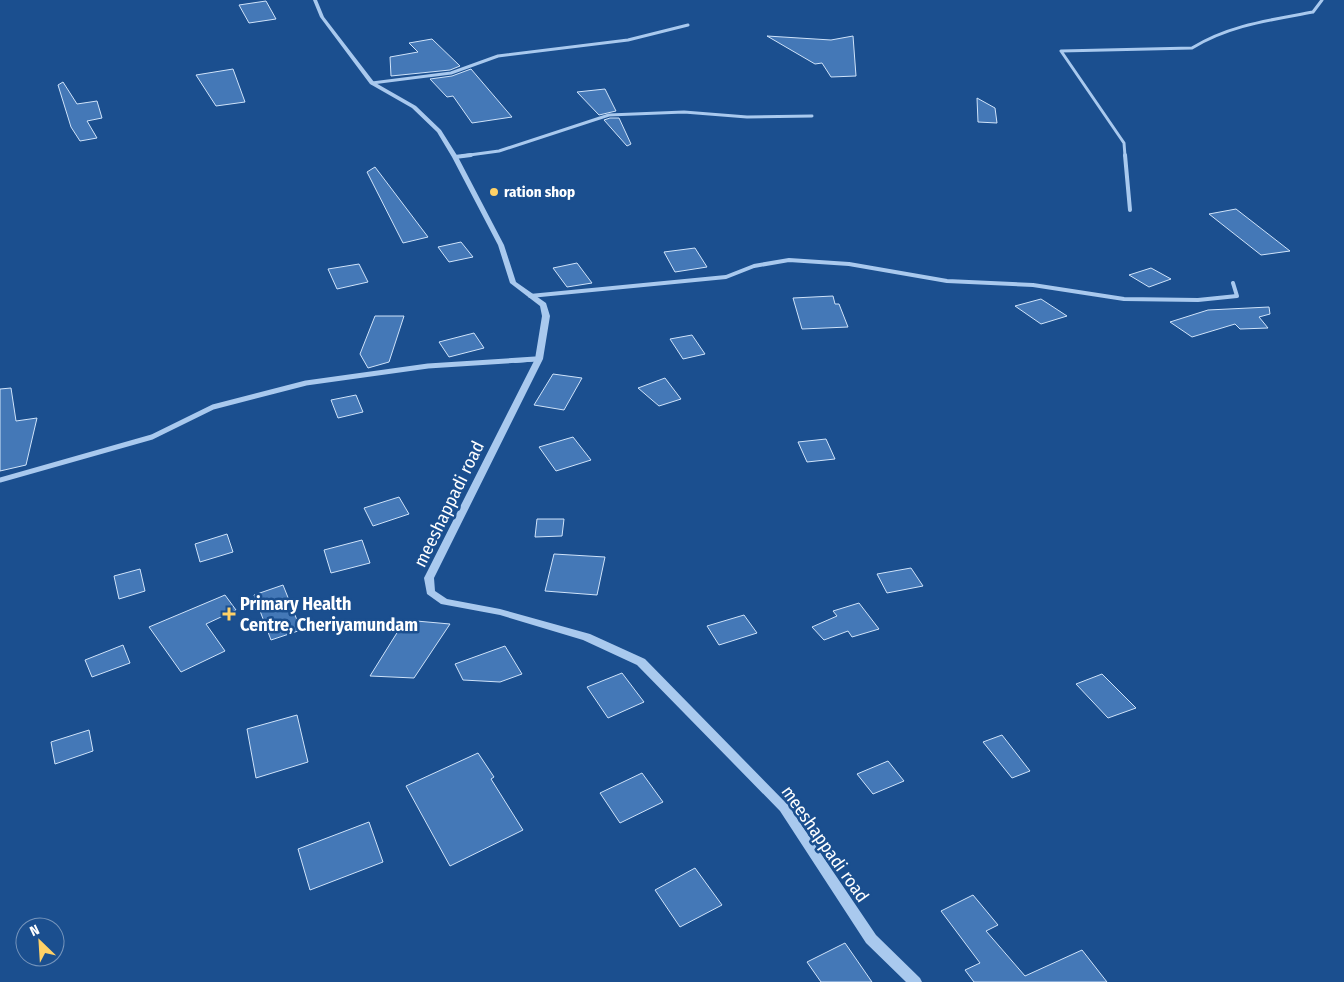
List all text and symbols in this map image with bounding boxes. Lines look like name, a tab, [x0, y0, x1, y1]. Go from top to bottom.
place label: ration shop	[504, 183, 575, 201]
marker: ration shop	[488, 186, 500, 198]
street label: meeshappadi road	[409, 437, 489, 571]
place label: Primary Health Centre, Cheriyamundam	[240, 593, 418, 636]
marker: Primary Health Centre, Cheriyamundam	[222, 607, 236, 621]
street label: meeshappadi road	[777, 781, 873, 907]
north arrow	[15, 917, 65, 967]
text: N	[27, 921, 42, 940]

